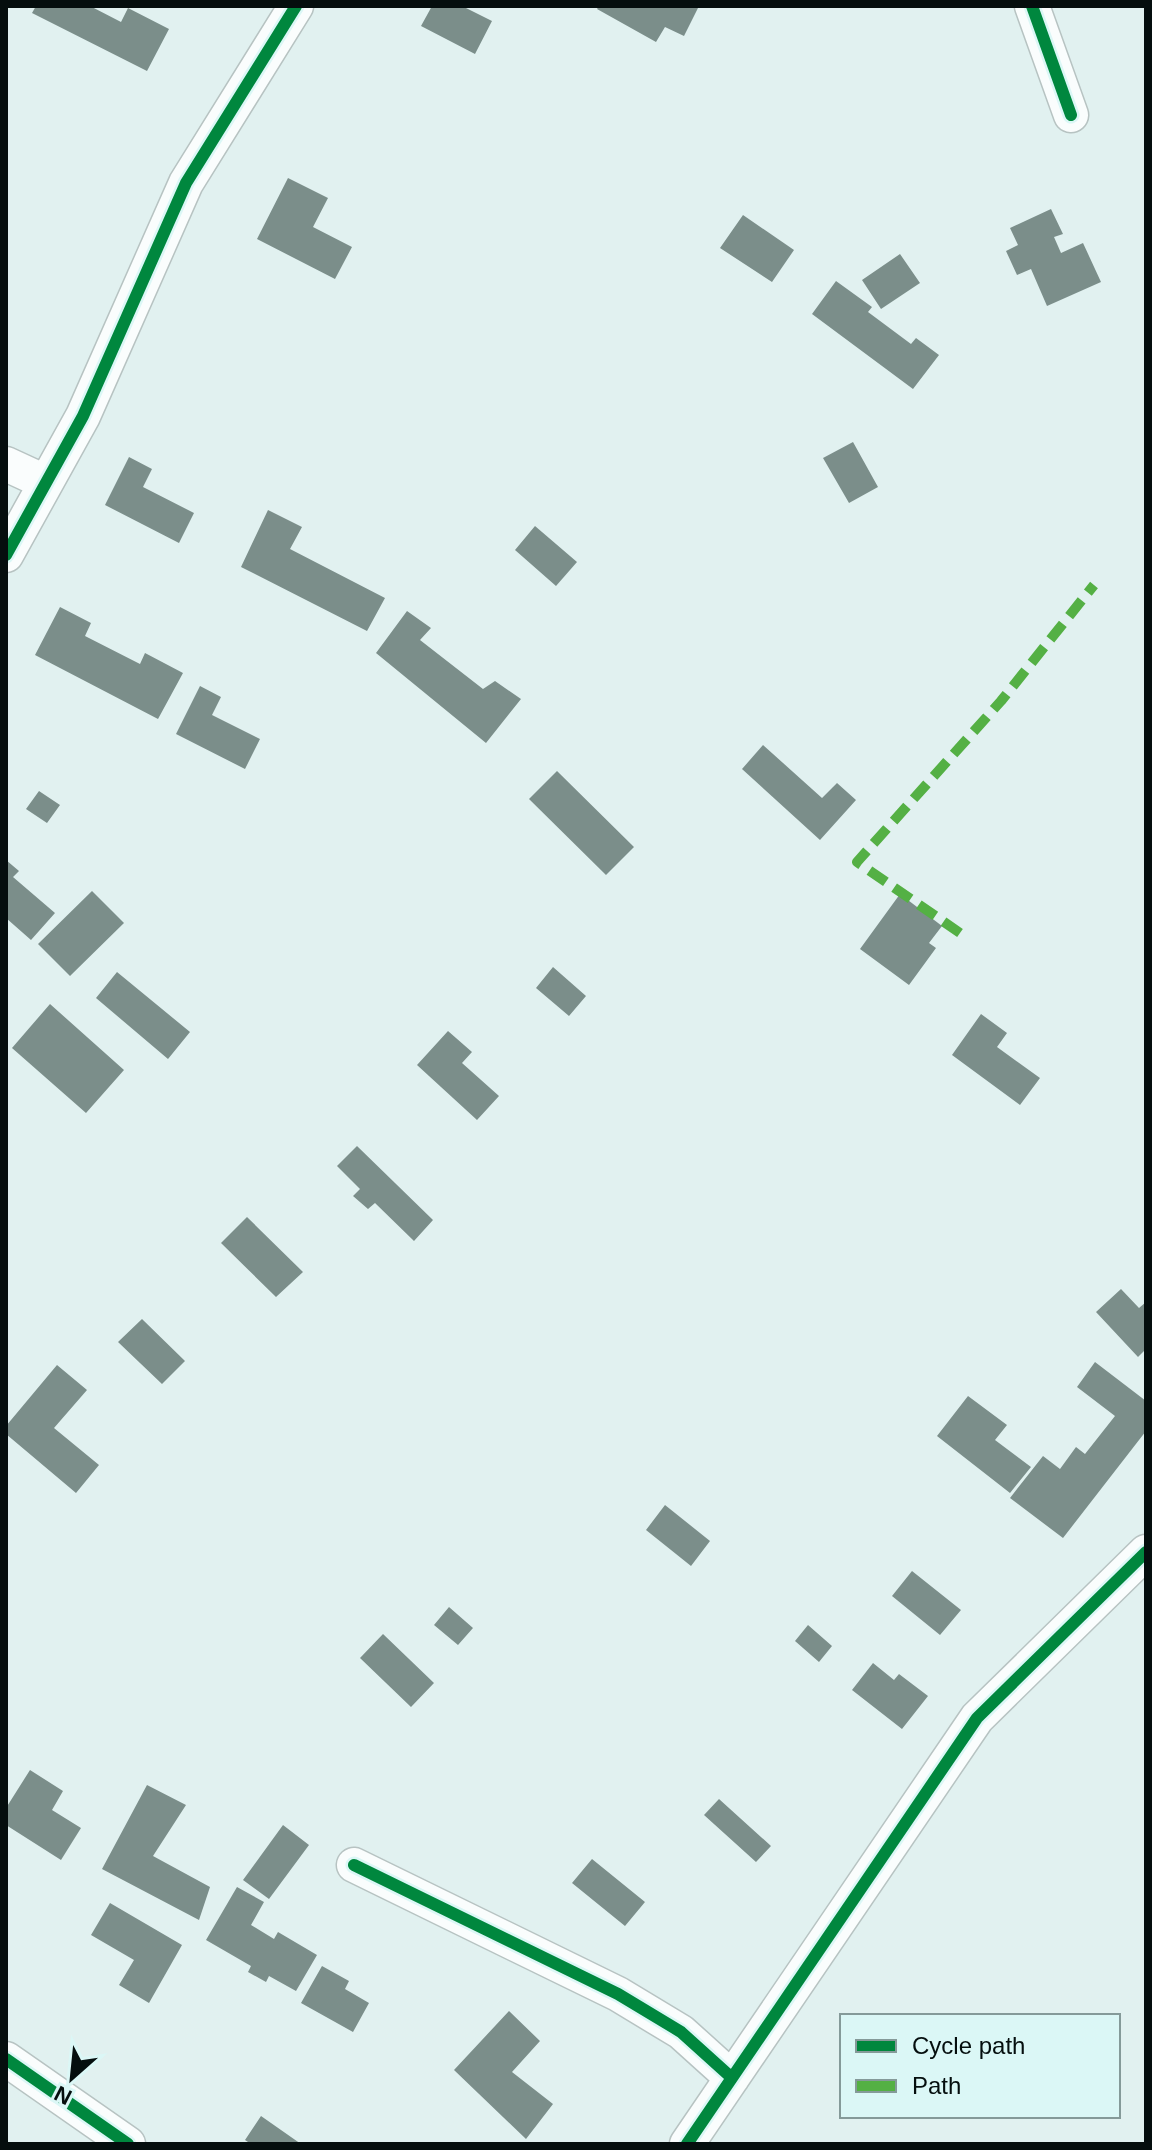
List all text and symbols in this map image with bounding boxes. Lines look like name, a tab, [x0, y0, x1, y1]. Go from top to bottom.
legend	[840, 2014, 1120, 2118]
text: Cycle path	[912, 2032, 1025, 2059]
north arrow	[32, 2038, 112, 2118]
text: Path	[912, 2072, 961, 2099]
text: N	[50, 2081, 76, 2110]

